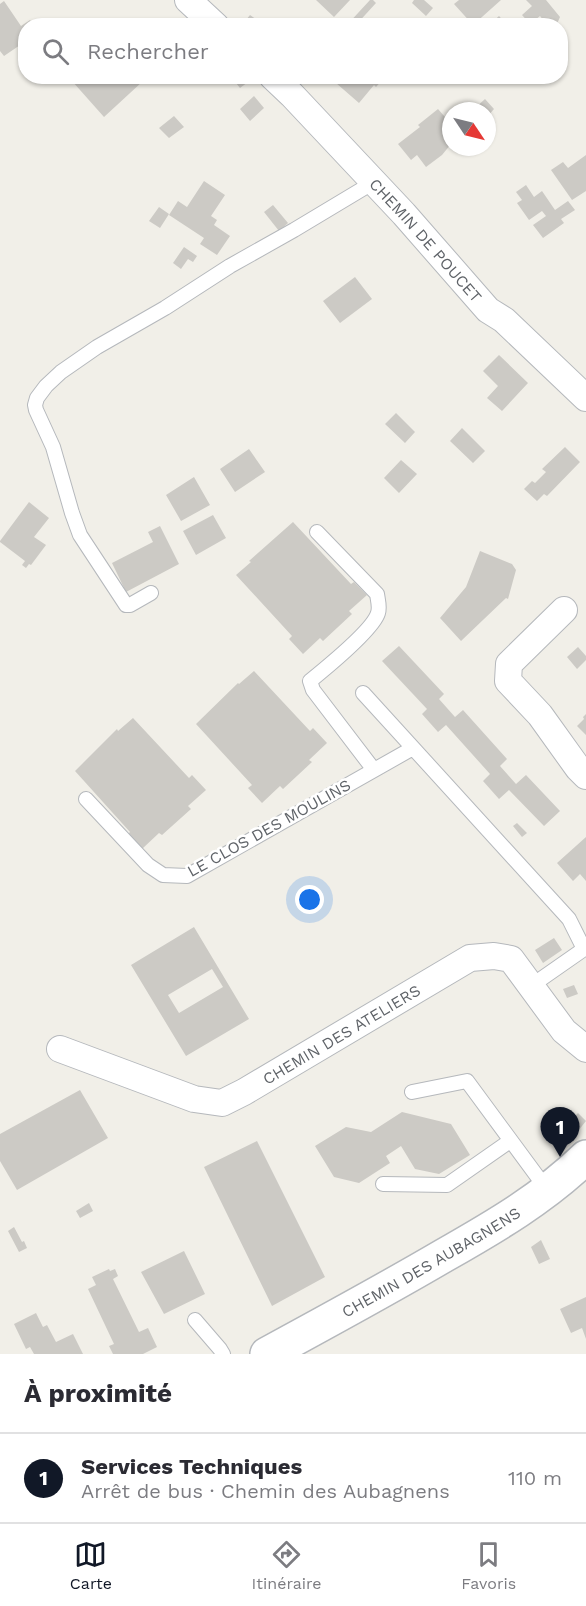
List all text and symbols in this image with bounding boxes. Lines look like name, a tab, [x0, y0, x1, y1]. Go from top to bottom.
search box	[18, 18, 568, 84]
icon: search	[39, 35, 72, 68]
text: Rechercher	[87, 39, 209, 64]
north arrow	[442, 102, 496, 156]
street label: CHEMIN DE POUCET	[366, 174, 486, 306]
street label: LE CLOS DES MOULINS	[184, 775, 354, 881]
your location	[295, 885, 324, 914]
street label: CHEMIN DES ATELIERS	[259, 980, 424, 1088]
pin: 1	[540, 1108, 580, 1157]
street label: CHEMIN DES AUBAGNENS	[338, 1203, 524, 1321]
text: À proximité	[24, 1378, 172, 1408]
text: Services Techniques	[81, 1454, 302, 1479]
text: 1	[39, 1466, 48, 1490]
text: 110 m	[508, 1466, 562, 1490]
text: Arrêt de bus · Chemin des Aubagnens	[81, 1479, 450, 1503]
tab: Carte	[70, 1538, 112, 1593]
tab: Itinéraire	[252, 1538, 322, 1593]
tab: Favoris	[461, 1538, 516, 1593]

